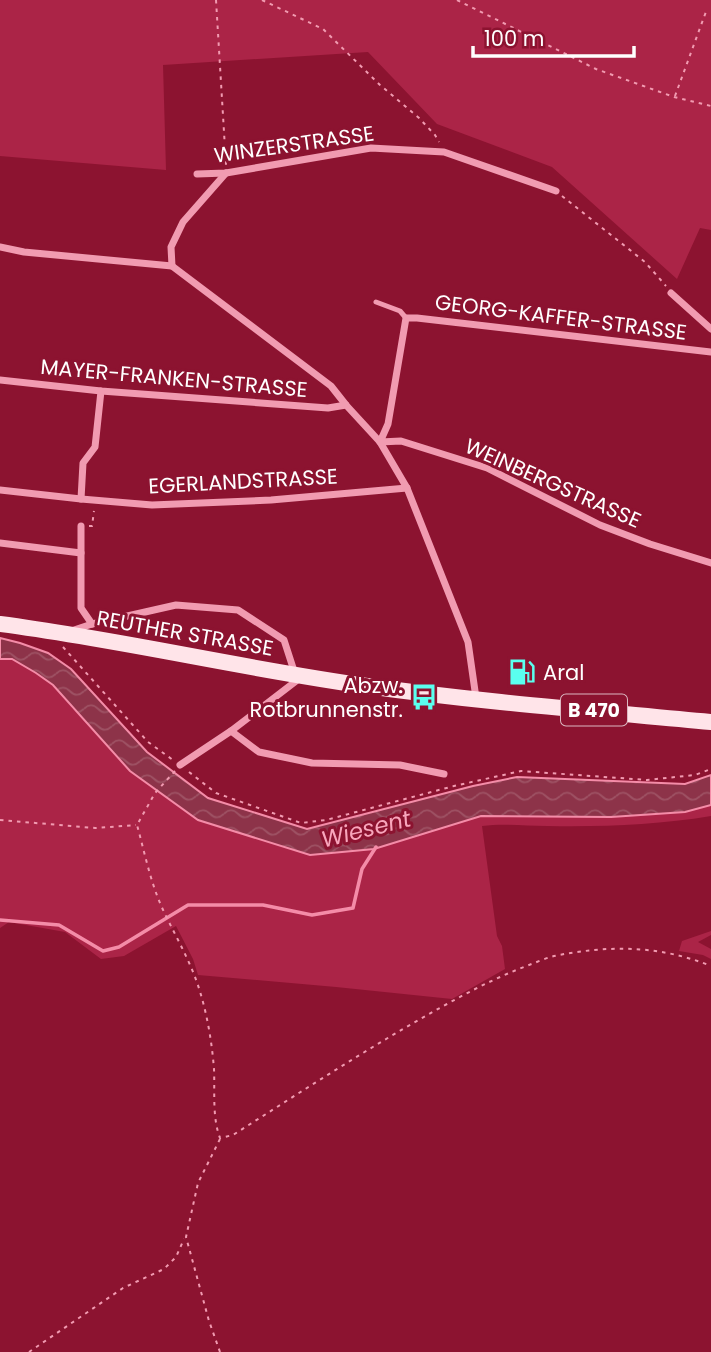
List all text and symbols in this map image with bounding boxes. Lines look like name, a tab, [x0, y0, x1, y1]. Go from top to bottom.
scale bar	[473, 14, 634, 58]
text: 100 m	[484, 24, 544, 53]
street label: WINZERSTRASSE	[212, 118, 376, 170]
street label: GEORG-KAFFER-STRASSE	[434, 287, 688, 347]
street label: MAYER-FRANKEN-STRASSE	[39, 352, 309, 404]
street label: WEINBERGSTRASSE	[460, 431, 646, 535]
street label: EGERLANDSTRASSE	[148, 462, 338, 500]
street label: REUTHER STRASSE	[94, 603, 276, 663]
fuel station icon: Aral	[507, 657, 537, 687]
place label: Aral	[543, 658, 584, 687]
place label: Abzw. Rotbrunnenstr.	[249, 671, 403, 724]
bus stop icon: Abzw. Rotbrunnenstr.	[409, 682, 439, 712]
road number: B 470	[561, 694, 627, 726]
water label: Wiesent	[318, 802, 415, 856]

